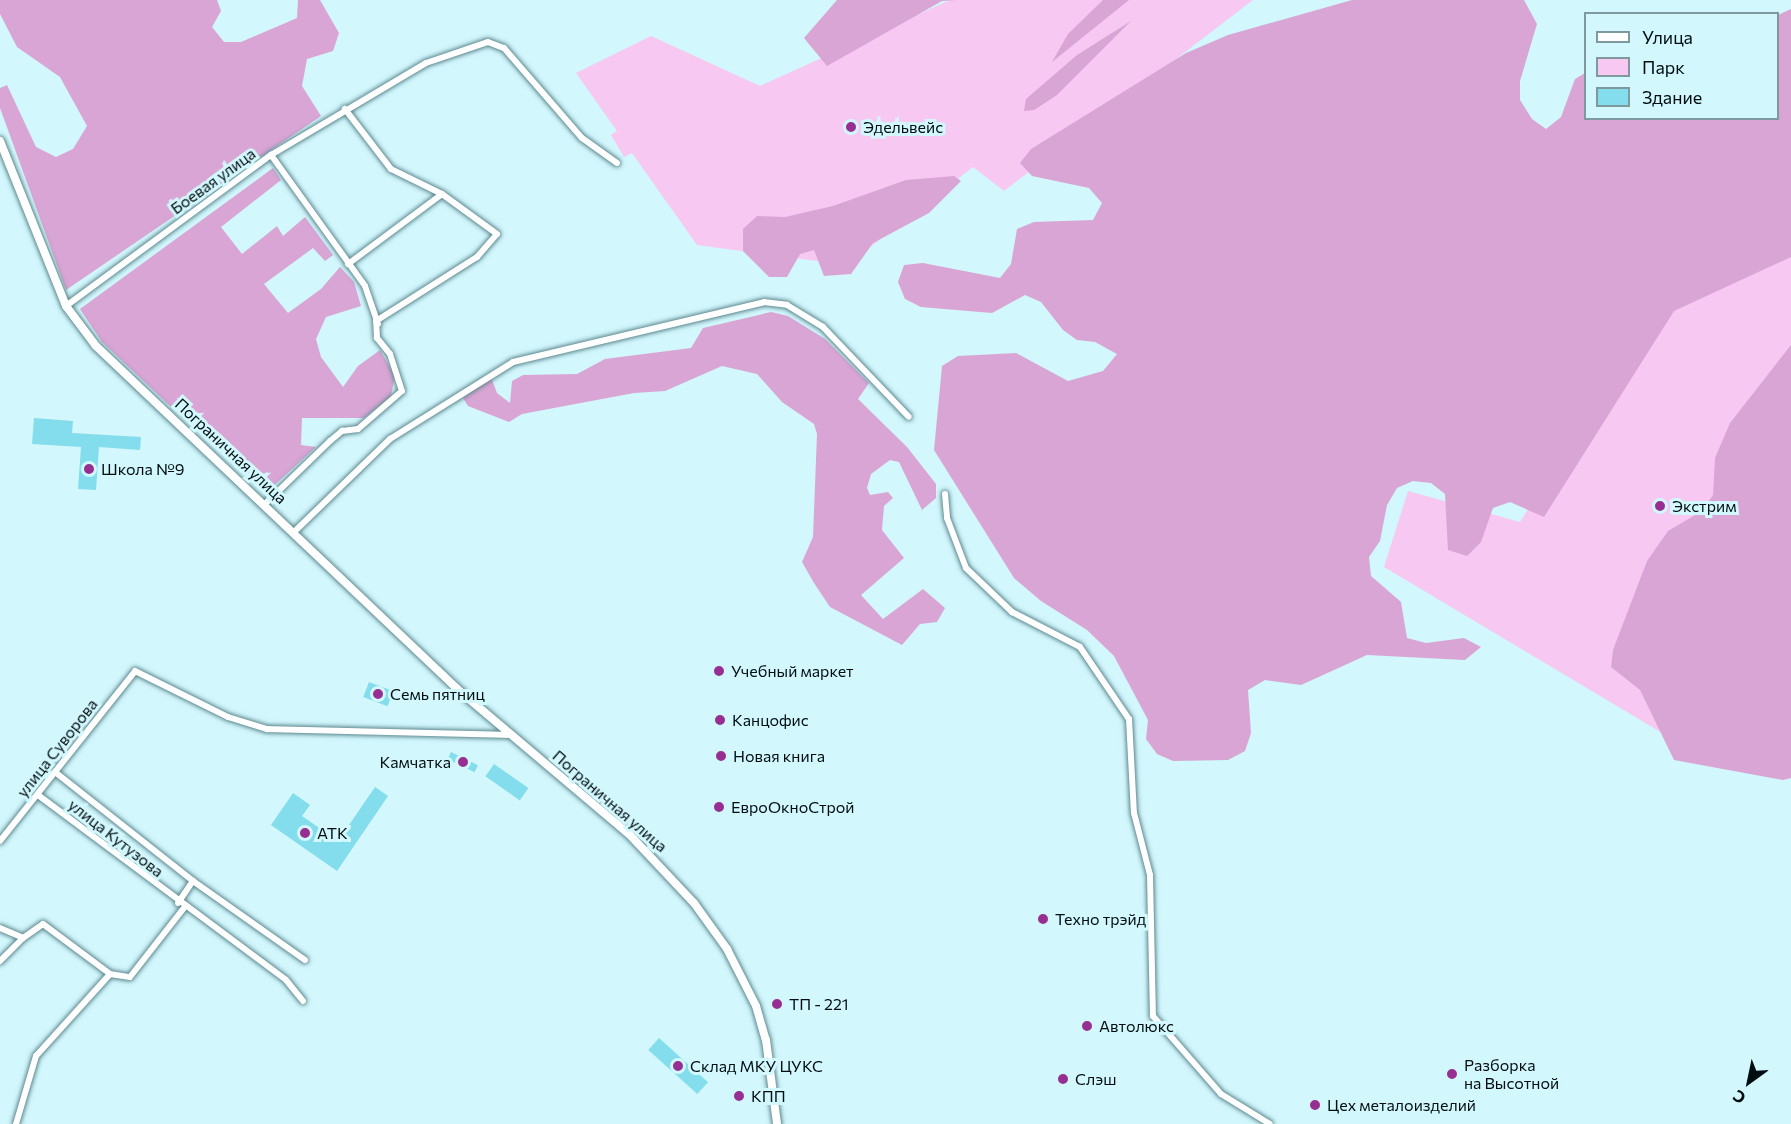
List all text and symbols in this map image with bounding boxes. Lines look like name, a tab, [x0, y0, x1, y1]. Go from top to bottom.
legend	[1584, 12, 1779, 120]
text: Улица	[1642, 26, 1693, 48]
text: Парк	[1642, 56, 1685, 78]
text: Здание	[1642, 86, 1702, 108]
place label: Эдельвейс	[863, 117, 943, 137]
marker: Эдельвейс	[844, 120, 858, 134]
street label: Боевая улица	[167, 144, 259, 218]
street label: Пограничная улица	[171, 394, 291, 508]
place label: Школа №9	[101, 459, 184, 479]
marker: Школа №9	[82, 462, 96, 476]
place label: Экстрим	[1672, 496, 1737, 516]
marker: Экстрим	[1653, 499, 1667, 513]
place label: Учебный маркет	[731, 661, 854, 681]
marker: Учебный маркет	[712, 664, 726, 678]
place label: Семь пятниц	[390, 684, 485, 704]
marker: Семь пятниц	[371, 687, 385, 701]
street label: улица Суворова	[13, 695, 101, 801]
place label: Канцофис	[732, 710, 809, 730]
marker: Канцофис	[713, 713, 727, 727]
street label: Пограничная улица	[549, 746, 671, 856]
place label: Новая книга	[733, 746, 825, 766]
marker: Новая книга	[714, 749, 728, 763]
place label: Камчатка	[379, 752, 451, 772]
marker: Камчатка	[456, 755, 470, 769]
street label: улица Кутузова	[65, 795, 167, 881]
place label: ЕвроОкноСтрой	[731, 797, 855, 817]
marker: ЕвроОкноСтрой	[712, 800, 726, 814]
place label: АТК	[317, 823, 348, 843]
marker: АТК	[298, 826, 312, 840]
place label: Техно трэйд	[1055, 909, 1146, 929]
marker: Техно трэйд	[1036, 912, 1050, 926]
place label: ТП - 221	[789, 994, 849, 1014]
marker: ТП - 221	[770, 997, 784, 1011]
place label: Автолюкс	[1099, 1016, 1174, 1036]
marker: Автолюкс	[1080, 1019, 1094, 1033]
north arrow	[1719, 1052, 1779, 1112]
place label: Разборка на Высотной	[1464, 1055, 1559, 1093]
place label: Склад МКУ ЦУКС	[690, 1056, 823, 1076]
marker: Склад МКУ ЦУКС	[671, 1059, 685, 1073]
marker: Разборка на Высотной	[1445, 1067, 1459, 1081]
place label: Слэш	[1075, 1069, 1117, 1089]
marker: Слэш	[1056, 1072, 1070, 1086]
place label: КПП	[751, 1086, 786, 1106]
text: С	[1729, 1087, 1749, 1108]
marker: КПП	[732, 1089, 746, 1103]
place label: Цех металоизделий	[1327, 1095, 1476, 1115]
marker: Цех металоизделий	[1308, 1098, 1322, 1112]

